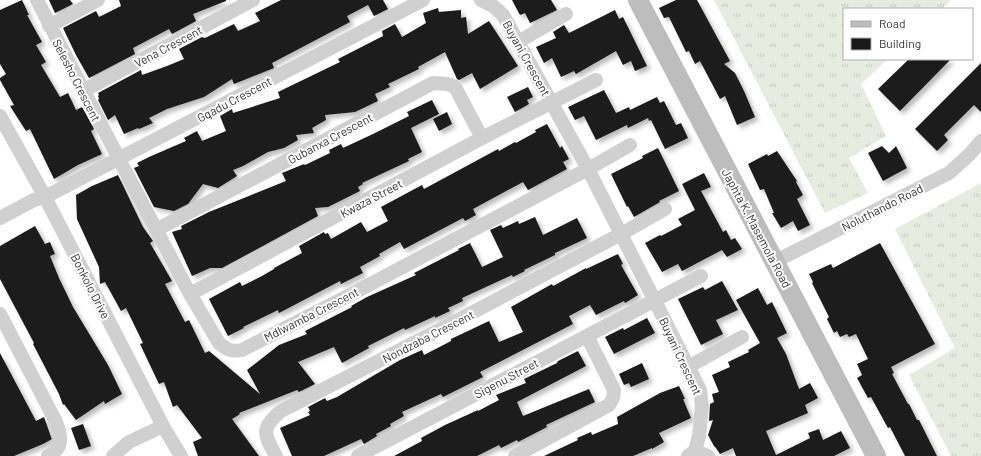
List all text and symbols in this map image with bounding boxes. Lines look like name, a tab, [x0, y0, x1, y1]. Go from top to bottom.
legend	[843, 8, 973, 60]
text: Road	[879, 16, 906, 30]
street label: Buyani Crescent	[500, 18, 554, 98]
street label: Vena Crescent	[132, 22, 204, 70]
street label: Selesho Crescent	[50, 36, 104, 124]
text: Building	[879, 36, 921, 50]
street label: Gqadu Crescent	[194, 73, 274, 125]
street label: Gubanxa Crescent	[285, 110, 375, 166]
street label: Japhta K. Masemola Road	[720, 166, 794, 290]
street label: Kwaza Street	[338, 176, 404, 220]
street label: Noluthando Road	[839, 181, 925, 233]
street label: Bonkolo Drive	[69, 251, 113, 321]
street label: Mdlwamba Crescent	[261, 284, 361, 344]
street label: Nondzaba Crescent	[380, 307, 476, 365]
street label: Buyani Crescent	[657, 315, 705, 397]
street label: Sigenu Street	[471, 355, 541, 401]

